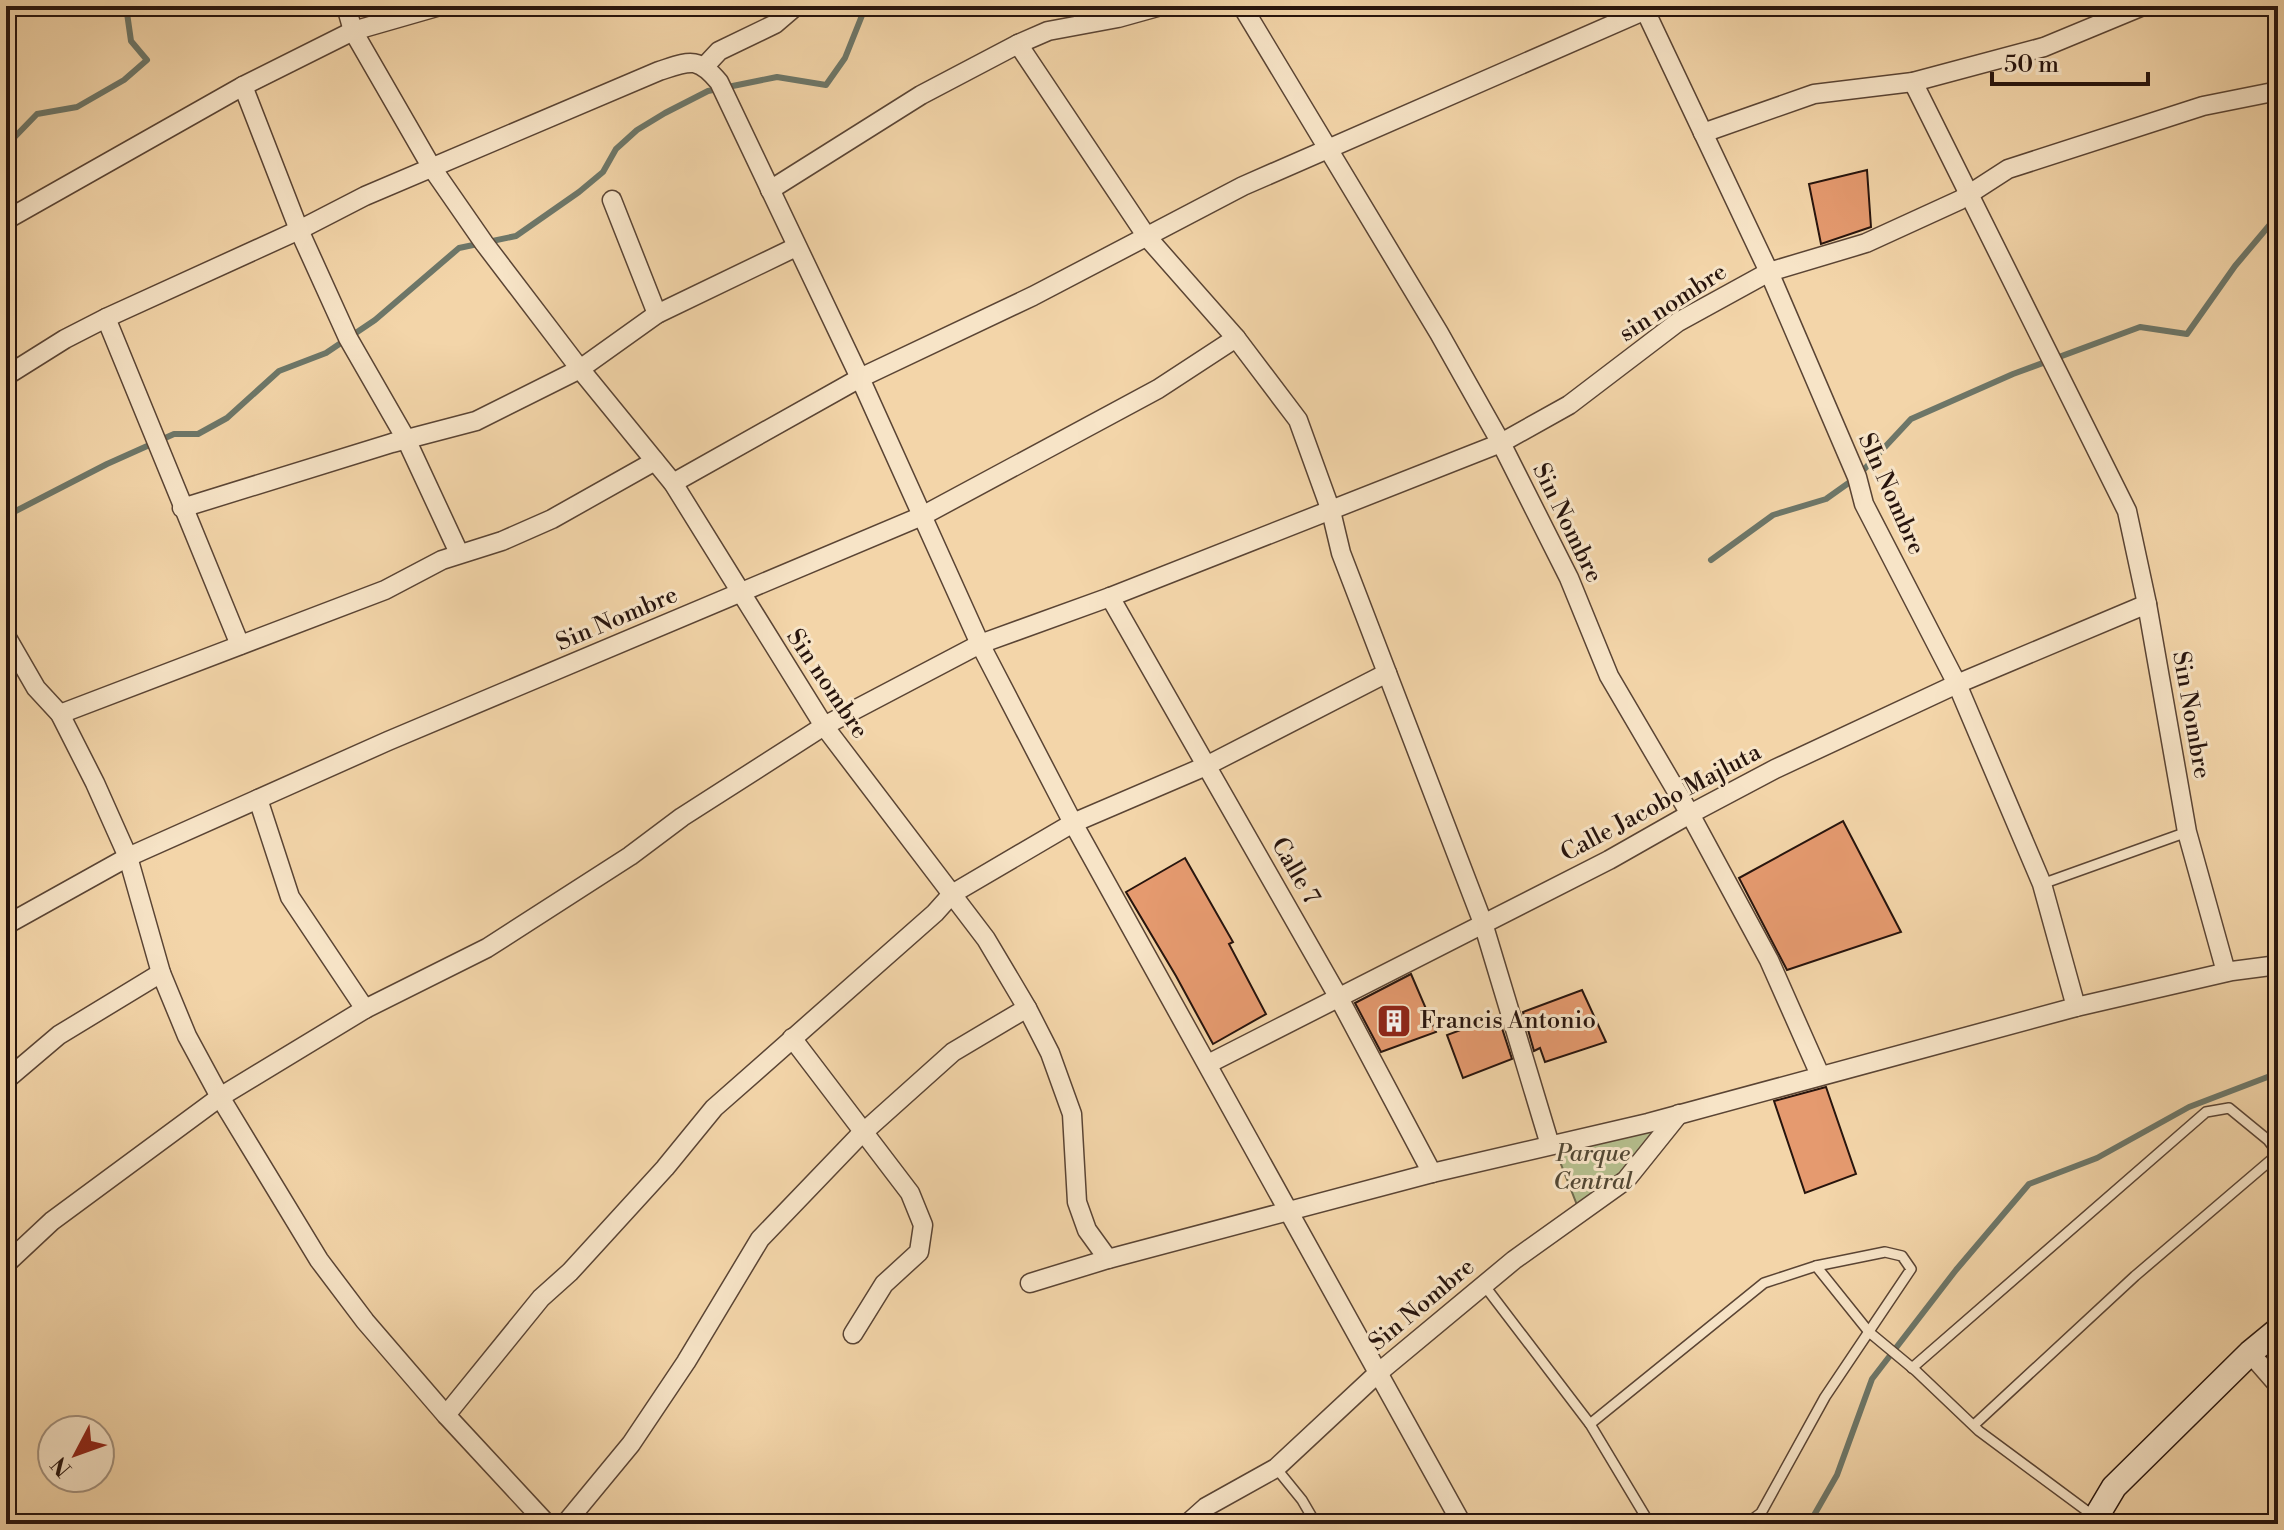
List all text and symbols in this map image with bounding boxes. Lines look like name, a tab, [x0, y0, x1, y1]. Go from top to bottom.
scale bar	[1992, 36, 2148, 86]
text: 50 m	[2004, 50, 2059, 80]
street label: sin nombre	[1613, 257, 1733, 349]
street label: SIn Nombre	[1851, 428, 1931, 560]
street label: Sin Nombre	[1525, 458, 1609, 588]
street label: Sin Nombre	[552, 580, 682, 658]
street label: Sin nombre	[779, 623, 875, 745]
street label: Sin Nombre	[2165, 649, 2217, 781]
street label: Calle Jacobo Majluta	[1556, 737, 1767, 869]
street label: Calle 7	[1264, 832, 1326, 910]
building icon: Francis Antonio	[1375, 1002, 1413, 1040]
place label: Francis Antonio	[1420, 1006, 1596, 1036]
park label: Parque Central	[1553, 1139, 1633, 1197]
street label: Sin Nombre	[1363, 1252, 1481, 1358]
north arrow	[36, 1414, 116, 1494]
text: N	[46, 1450, 78, 1482]

